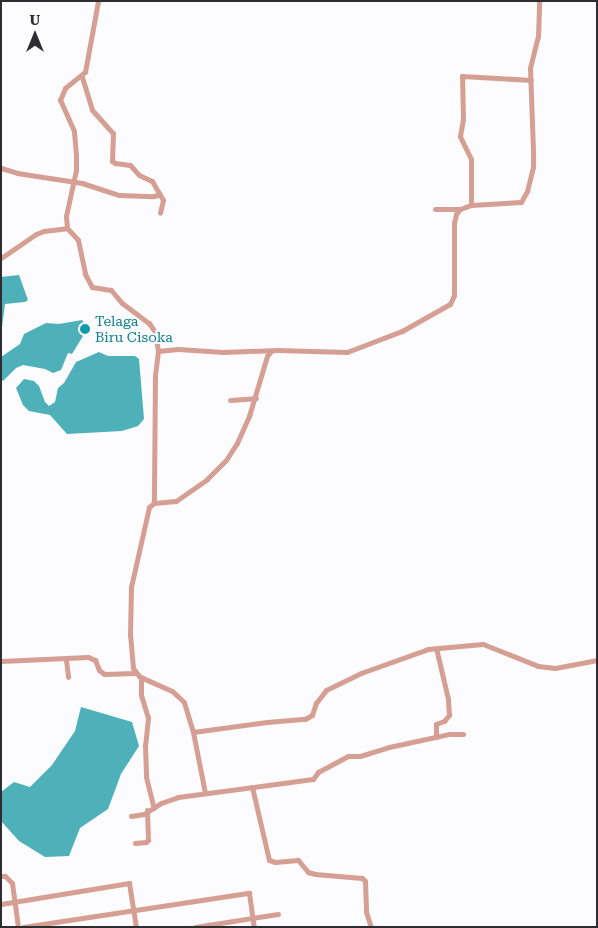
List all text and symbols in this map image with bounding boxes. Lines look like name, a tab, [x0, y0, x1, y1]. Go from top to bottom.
north arrow	[10, 10, 60, 60]
text: U	[30, 12, 40, 28]
place label: Telaga Biru Cisoka	[95, 313, 173, 346]
marker: Telaga Biru Cisoka	[79, 323, 91, 335]

